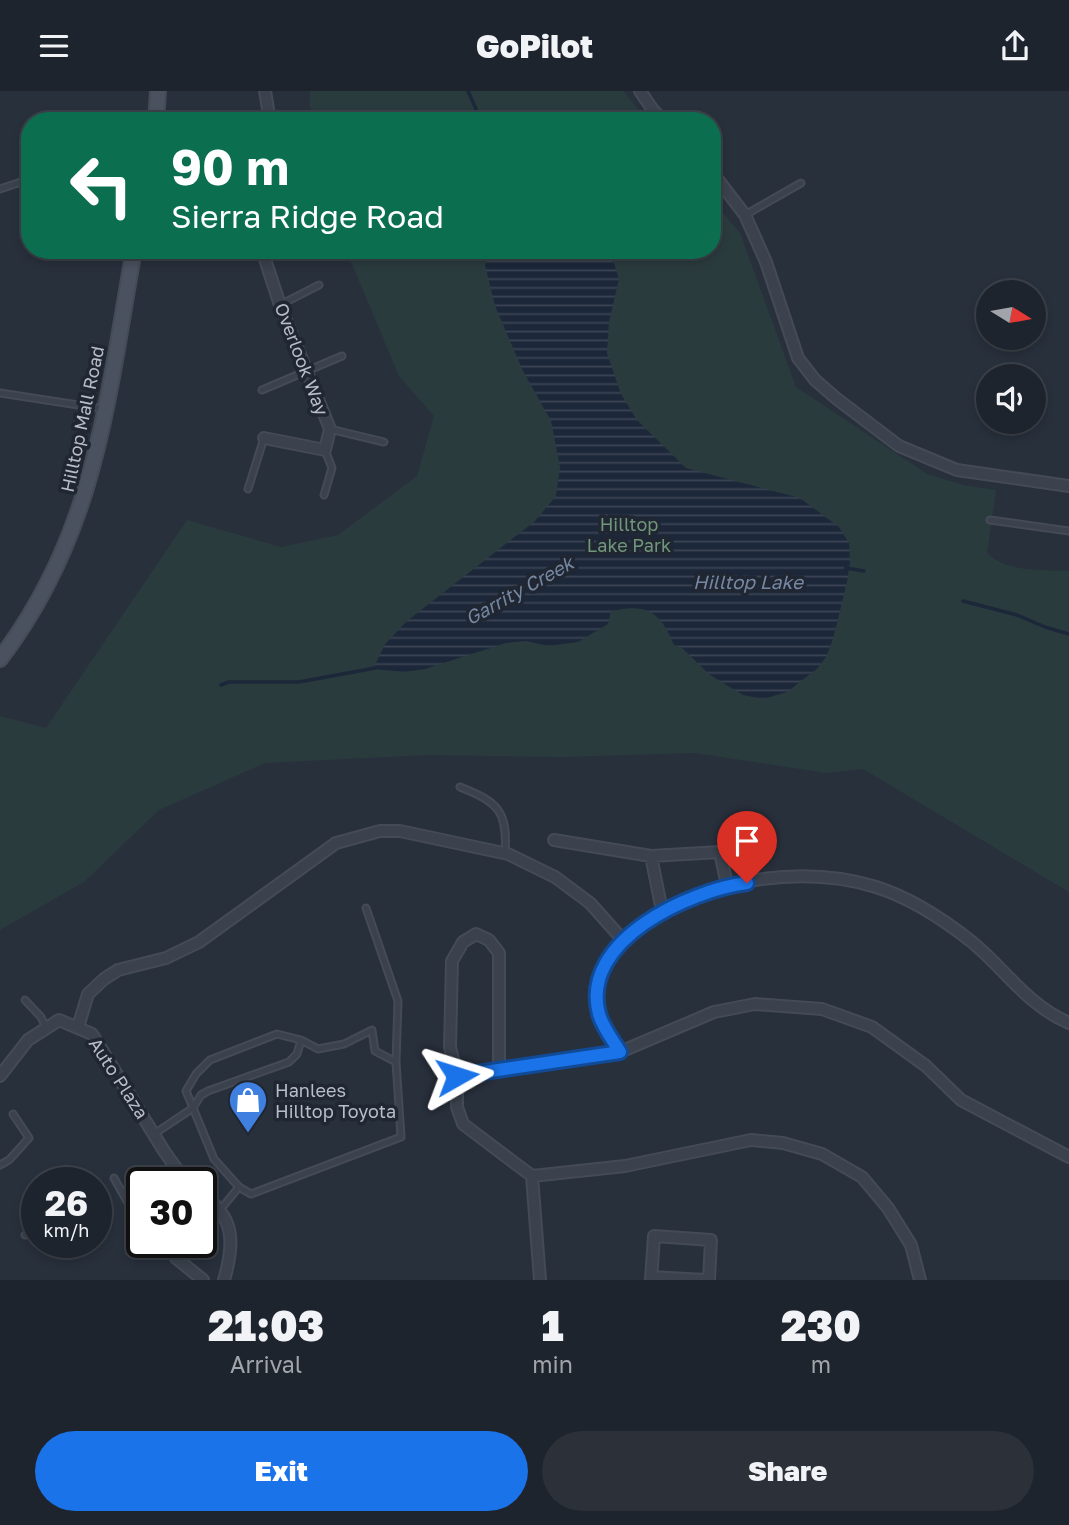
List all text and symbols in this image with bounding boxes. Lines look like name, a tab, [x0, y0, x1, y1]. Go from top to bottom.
icon: menu	[35, 27, 73, 65]
text: GoPilot	[476, 27, 593, 65]
icon: share	[996, 27, 1034, 65]
text: 90 m	[171, 137, 289, 196]
icon: left	[56, 140, 147, 231]
text: Sierra Ridge Road	[171, 197, 444, 235]
north arrow	[976, 280, 1046, 350]
map controls	[976, 280, 1046, 434]
street label: Overlook Way	[270, 300, 334, 418]
street label: Hilltop Mall Road	[56, 344, 108, 494]
button: sound	[976, 364, 1046, 434]
park label: Hilltop Lake Park	[587, 513, 671, 556]
water label: Garrity Creek	[461, 550, 579, 629]
water label: Hilltop Lake	[693, 570, 805, 593]
pin	[717, 811, 777, 883]
icon: arrive	[728, 822, 766, 860]
street label: Auto Plaza	[85, 1033, 153, 1123]
position arrow	[420, 1039, 494, 1113]
shop icon: Hanlees Hilltop Toyota	[227, 1079, 269, 1134]
place label: Hanlees Hilltop Toyota	[275, 1079, 396, 1122]
speed limit sign: 30	[126, 1167, 217, 1258]
text: 26	[45, 1182, 88, 1224]
text: km/h	[44, 1219, 89, 1241]
text: 21:03	[208, 1300, 324, 1350]
text: 1	[541, 1300, 564, 1350]
text: 230	[781, 1300, 861, 1350]
text: Arrival	[230, 1350, 302, 1378]
text: min	[532, 1350, 573, 1378]
text: m	[811, 1350, 831, 1378]
button: Exit	[35, 1431, 528, 1511]
button: Share	[542, 1431, 1034, 1511]

